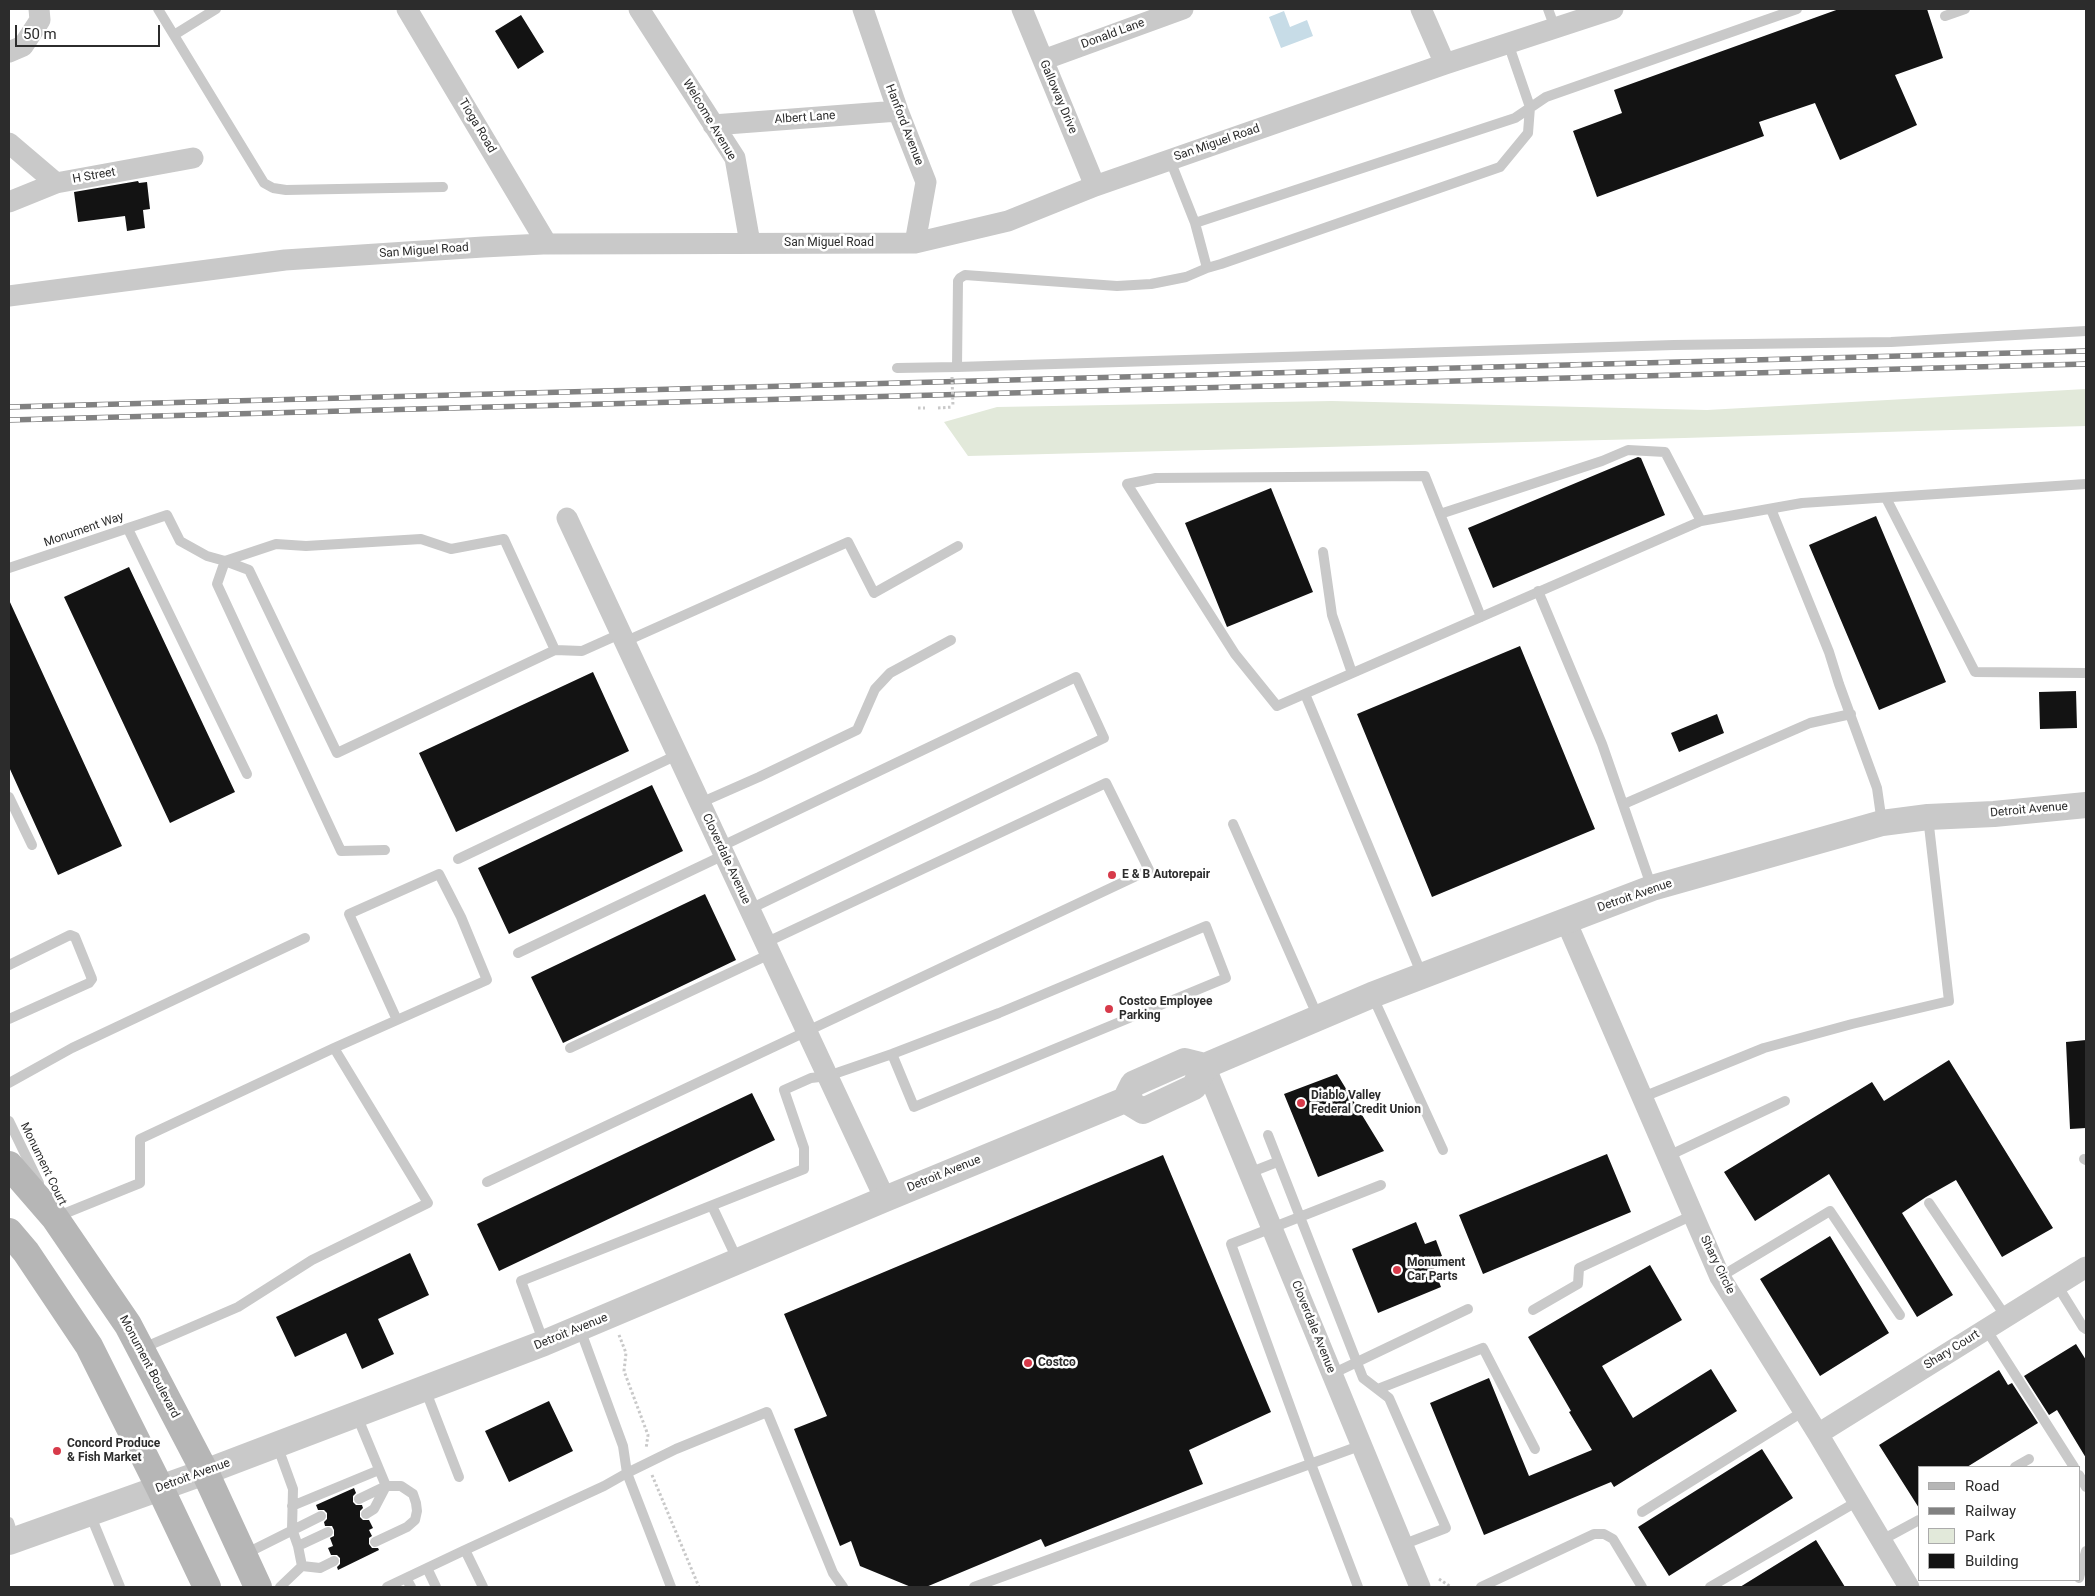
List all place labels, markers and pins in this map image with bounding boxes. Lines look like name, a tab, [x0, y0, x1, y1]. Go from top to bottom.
place label: E & B Autorepair	[1122, 868, 1210, 882]
marker: E & B Autorepair	[1106, 869, 1118, 881]
place label: Costco Employee Parking	[1119, 995, 1213, 1023]
marker: Costco Employee Parking	[1103, 1003, 1115, 1015]
place label: Diablo Valley Federal Credit Union	[1311, 1089, 1421, 1117]
marker: Diablo Valley Federal Credit Union	[1295, 1097, 1307, 1109]
place label: Monument Car Parts	[1407, 1256, 1465, 1284]
marker: Monument Car Parts	[1391, 1264, 1403, 1276]
place label: Costco	[1038, 1356, 1076, 1370]
marker: Costco	[1022, 1357, 1034, 1369]
place label: Concord Produce & Fish Market	[67, 1437, 160, 1465]
marker: Concord Produce & Fish Market	[51, 1445, 63, 1457]

